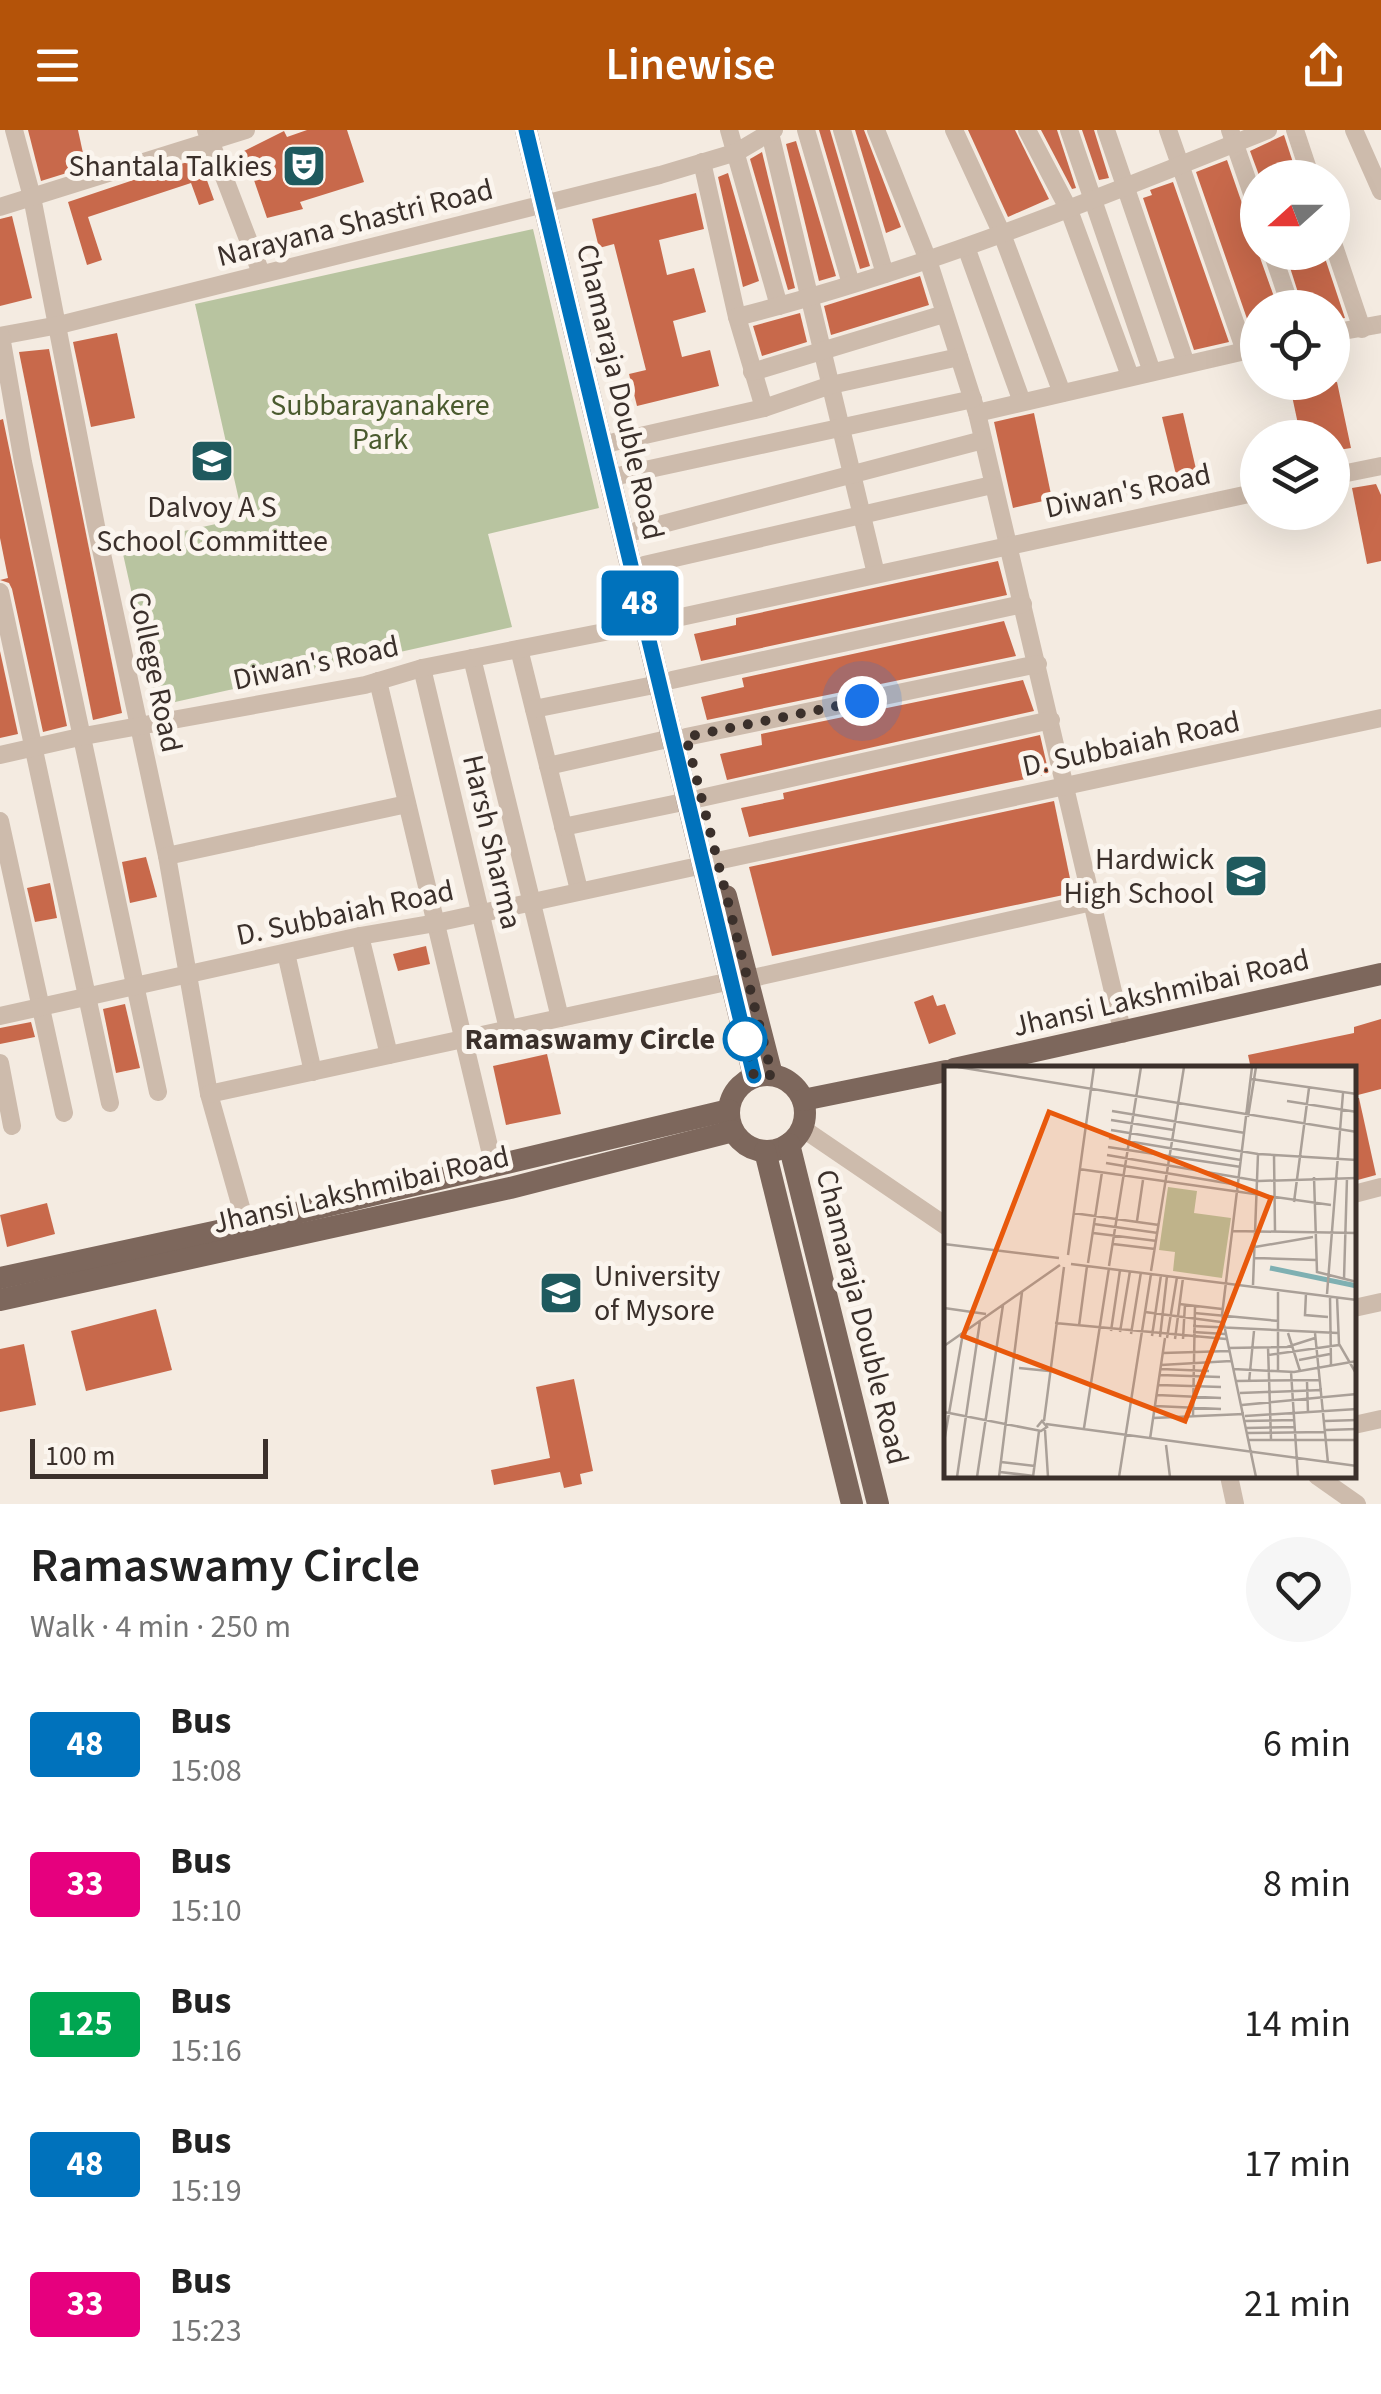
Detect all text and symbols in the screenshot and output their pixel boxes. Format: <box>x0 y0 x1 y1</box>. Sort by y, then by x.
text: Linewise <box>605 33 776 97</box>
icon: menu <box>30 38 85 93</box>
icon: share <box>1296 38 1351 93</box>
theatre icon: Shantala Talkies <box>281 143 327 189</box>
place label: Shantala Talkies <box>68 145 272 188</box>
north arrow <box>1240 160 1350 270</box>
map controls <box>1240 160 1350 530</box>
street label: Narayana Shastri Road <box>212 168 498 278</box>
street label: Chamaraja Double Road <box>565 240 675 544</box>
button: locate <box>1240 290 1350 400</box>
park label: Subbarayanakere Park <box>270 384 490 461</box>
button: layers <box>1240 420 1350 530</box>
school or university icon: Dalvoy A S School Committee <box>189 438 235 484</box>
street label: Diwan's Road <box>1041 452 1215 530</box>
place label: Dalvoy A S School Committee <box>96 486 328 563</box>
line badge: 48 <box>595 570 685 636</box>
text: 48 <box>622 578 658 628</box>
street label: College Road <box>117 588 193 756</box>
street label: Diwan's Road <box>229 624 403 702</box>
your location <box>837 676 887 726</box>
street label: D. Subbaiah Road <box>1018 700 1244 788</box>
street label: Harsh Sharma <box>451 751 533 933</box>
place label: Hardwick High School <box>1063 838 1214 915</box>
school or university icon: Hardwick High School <box>1223 853 1269 899</box>
street label: D. Subbaiah Road <box>232 869 458 957</box>
street label: Jhansi Lakshmibai Road <box>1009 938 1313 1048</box>
place label: Ramaswamy Circle <box>465 1018 715 1061</box>
marker: Ramaswamy Circle <box>724 1018 766 1060</box>
inset map <box>944 1066 1356 1479</box>
street label: Jhansi Lakshmibai Road <box>209 1135 513 1245</box>
street label: Chamaraja Double Road <box>805 1165 919 1469</box>
place label: University of Mysore <box>594 1255 720 1332</box>
school or university icon: University of Mysore <box>538 1270 584 1316</box>
scale bar <box>30 1434 268 1478</box>
text: 100 m <box>45 1436 116 1476</box>
text: Ramaswamy Circle <box>30 1532 420 1600</box>
button: heart <box>1246 1537 1351 1642</box>
text: Walk · 4 min · 250 m <box>30 1604 291 1650</box>
text: Bus <box>170 1694 231 1748</box>
text: 6 min <box>1263 1717 1351 1771</box>
text: 48 <box>67 1719 103 1769</box>
text: 15:08 <box>170 1748 242 1794</box>
text: Bus <box>170 1834 231 1888</box>
text: 8 min <box>1263 1857 1351 1911</box>
text: 33 <box>67 1859 103 1909</box>
text: 15:10 <box>170 1888 242 1934</box>
text: Bus <box>170 1974 231 2028</box>
text: 14 min <box>1244 1997 1351 2051</box>
text: 125 <box>57 1999 113 2049</box>
text: 15:16 <box>170 2028 242 2074</box>
text: Bus <box>170 2114 231 2168</box>
text: 17 min <box>1244 2137 1351 2191</box>
text: 48 <box>67 2139 103 2189</box>
text: 15:19 <box>170 2168 242 2214</box>
text: Bus <box>170 2254 231 2308</box>
text: 21 min <box>1244 2277 1351 2331</box>
text: 33 <box>67 2279 103 2329</box>
text: 15:23 <box>170 2308 242 2354</box>

